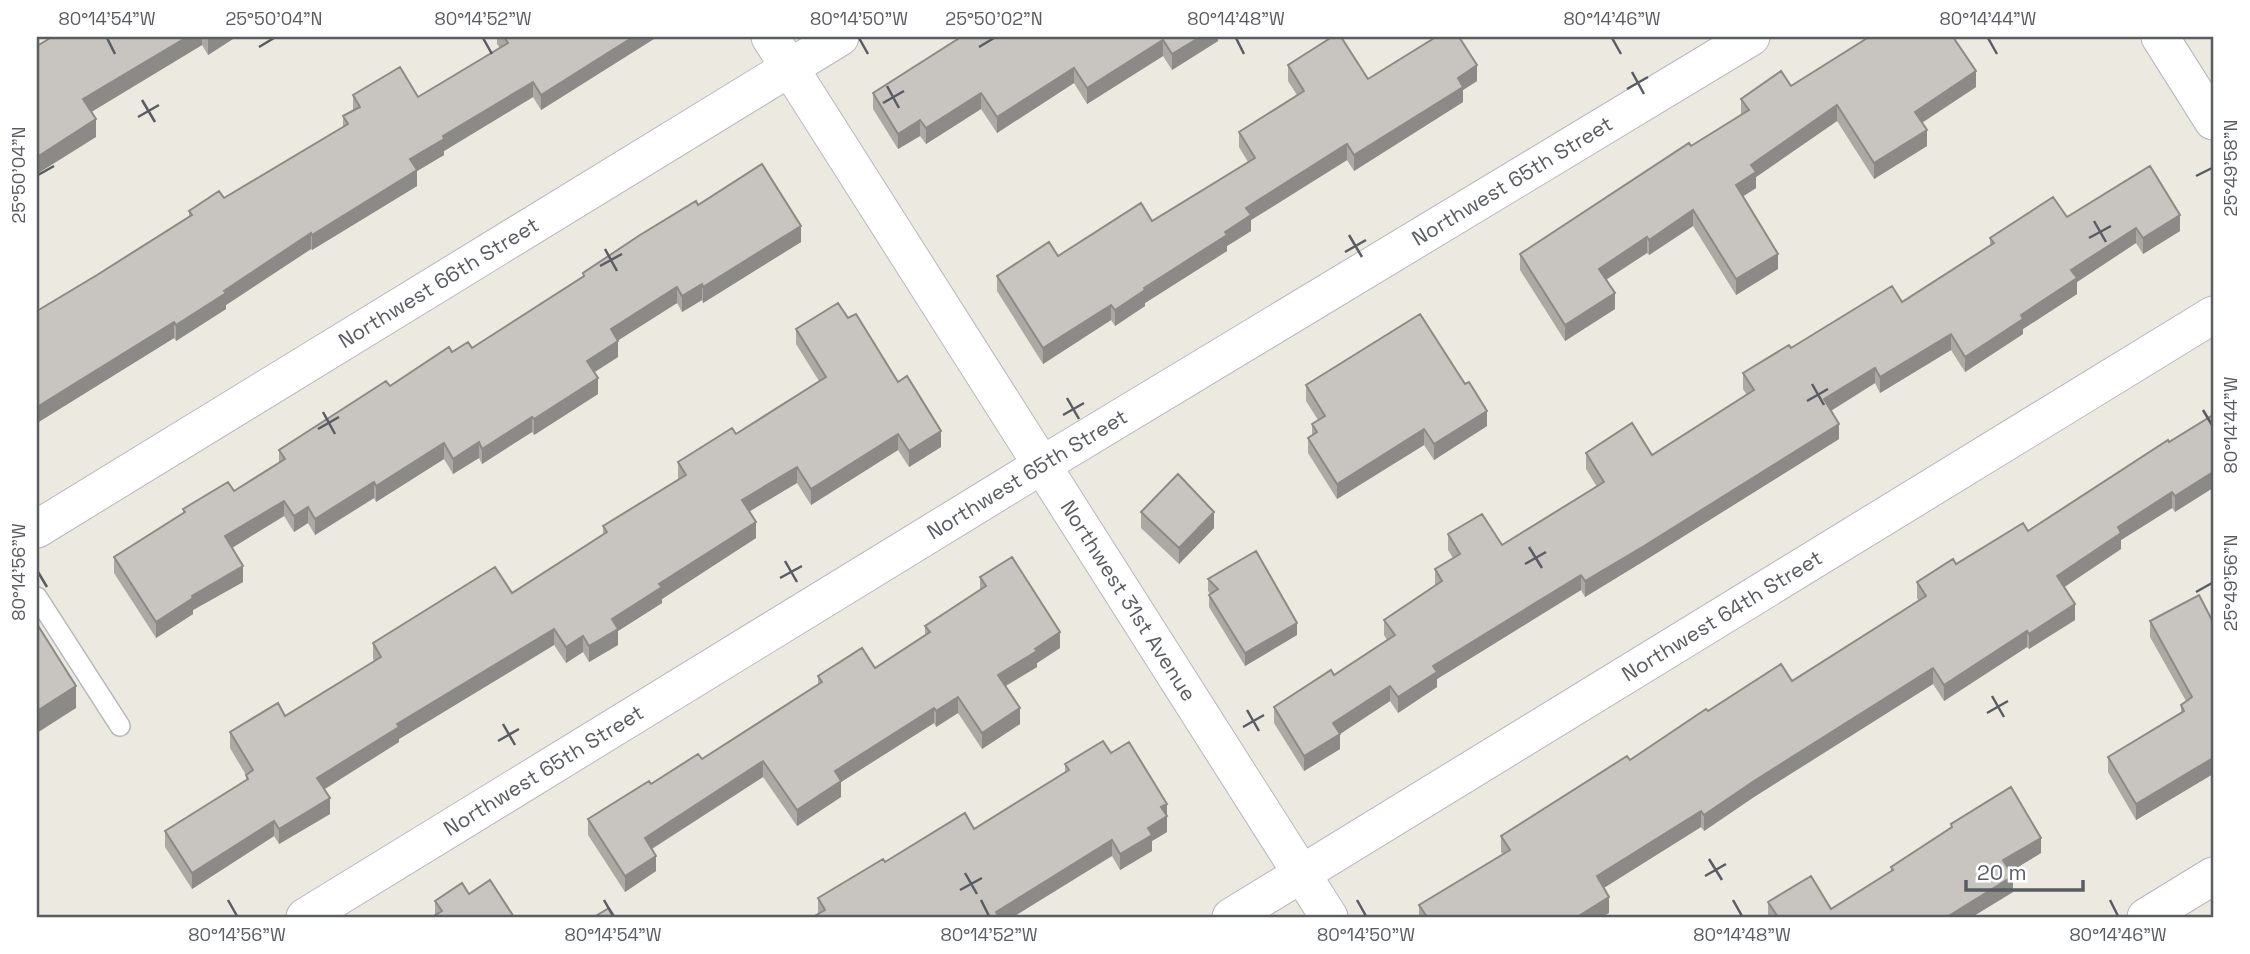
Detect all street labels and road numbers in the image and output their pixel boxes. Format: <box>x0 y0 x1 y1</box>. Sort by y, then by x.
street label: Northwest 65th Street <box>1407 110 1618 252</box>
street label: Northwest 66th Street <box>333 211 544 354</box>
street label: Northwest 65th Street <box>922 403 1132 545</box>
street label: Northwest 31st Avenue <box>1055 495 1203 706</box>
street label: Northwest 64th Street <box>1617 544 1827 687</box>
street label: Northwest 65th Street <box>438 699 648 842</box>

